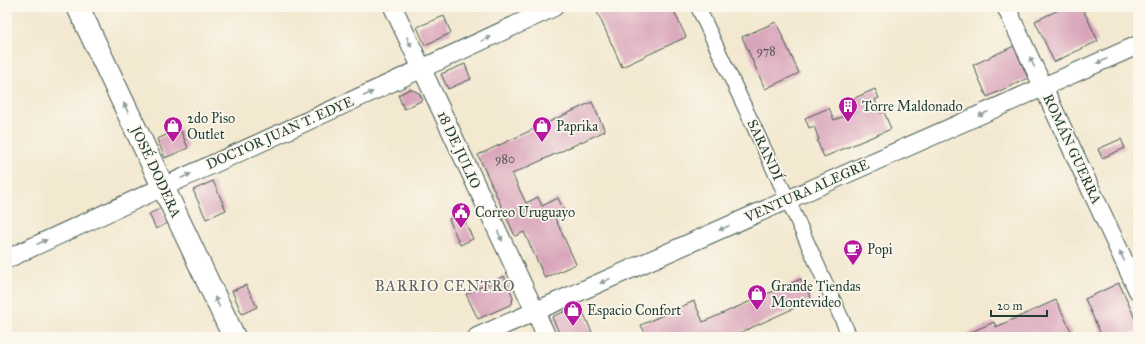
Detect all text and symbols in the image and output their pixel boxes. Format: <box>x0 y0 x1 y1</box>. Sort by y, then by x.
one-way arrow <box>480 36 492 42</box>
one-way arrow <box>406 37 412 48</box>
house number: 978 <box>756 44 776 58</box>
one-way arrow <box>1029 56 1035 68</box>
one-way arrow <box>1097 58 1108 64</box>
one-way arrow <box>362 90 374 96</box>
street label: ROMÁN GUERRA <box>1039 91 1107 207</box>
street label: DOCTOR JUAN T. EDYE <box>204 93 357 174</box>
building icon: Torre Maldonado <box>837 95 859 123</box>
place label: Torre Maldonado <box>862 98 963 115</box>
one-way arrow <box>123 102 129 114</box>
street label: 18 DE JULIO <box>433 109 484 192</box>
place label: 2do Piso Outlet <box>187 110 235 143</box>
one-way arrow <box>977 111 989 117</box>
shop icon: 2do Piso Outlet <box>162 115 184 143</box>
shop icon: Paprika <box>531 115 553 143</box>
street label: SARANDÍ <box>743 116 789 184</box>
place label: Paprika <box>556 118 598 135</box>
street label: JOSÉ DODERA <box>126 121 187 221</box>
house number: 980 <box>495 152 515 166</box>
street label: VENTURA ALEGRE <box>741 156 872 227</box>
one-way arrow <box>180 173 191 179</box>
public building icon: Correo Uruguayo <box>450 201 472 229</box>
place label: Correo Uruguayo <box>475 204 575 221</box>
one-way arrow <box>717 226 729 232</box>
one-way arrow <box>497 231 503 242</box>
cafe icon: Popi <box>842 238 864 266</box>
one-way arrow <box>37 239 48 245</box>
place label: Popi <box>867 241 893 258</box>
one-way arrow <box>1119 250 1125 262</box>
district label: BARRIO CENTRO <box>375 277 515 295</box>
one-way arrow <box>598 278 610 284</box>
place label: Grande Tiendas Montevideo <box>771 278 861 311</box>
shop icon: Grande Tiendas Montevideo <box>746 283 768 311</box>
scale bar <box>991 292 1047 318</box>
one-way arrow <box>214 296 220 307</box>
shop icon: Espacio Confort <box>562 299 584 327</box>
text: 20 m <box>997 299 1023 313</box>
place label: Espacio Confort <box>587 302 681 319</box>

